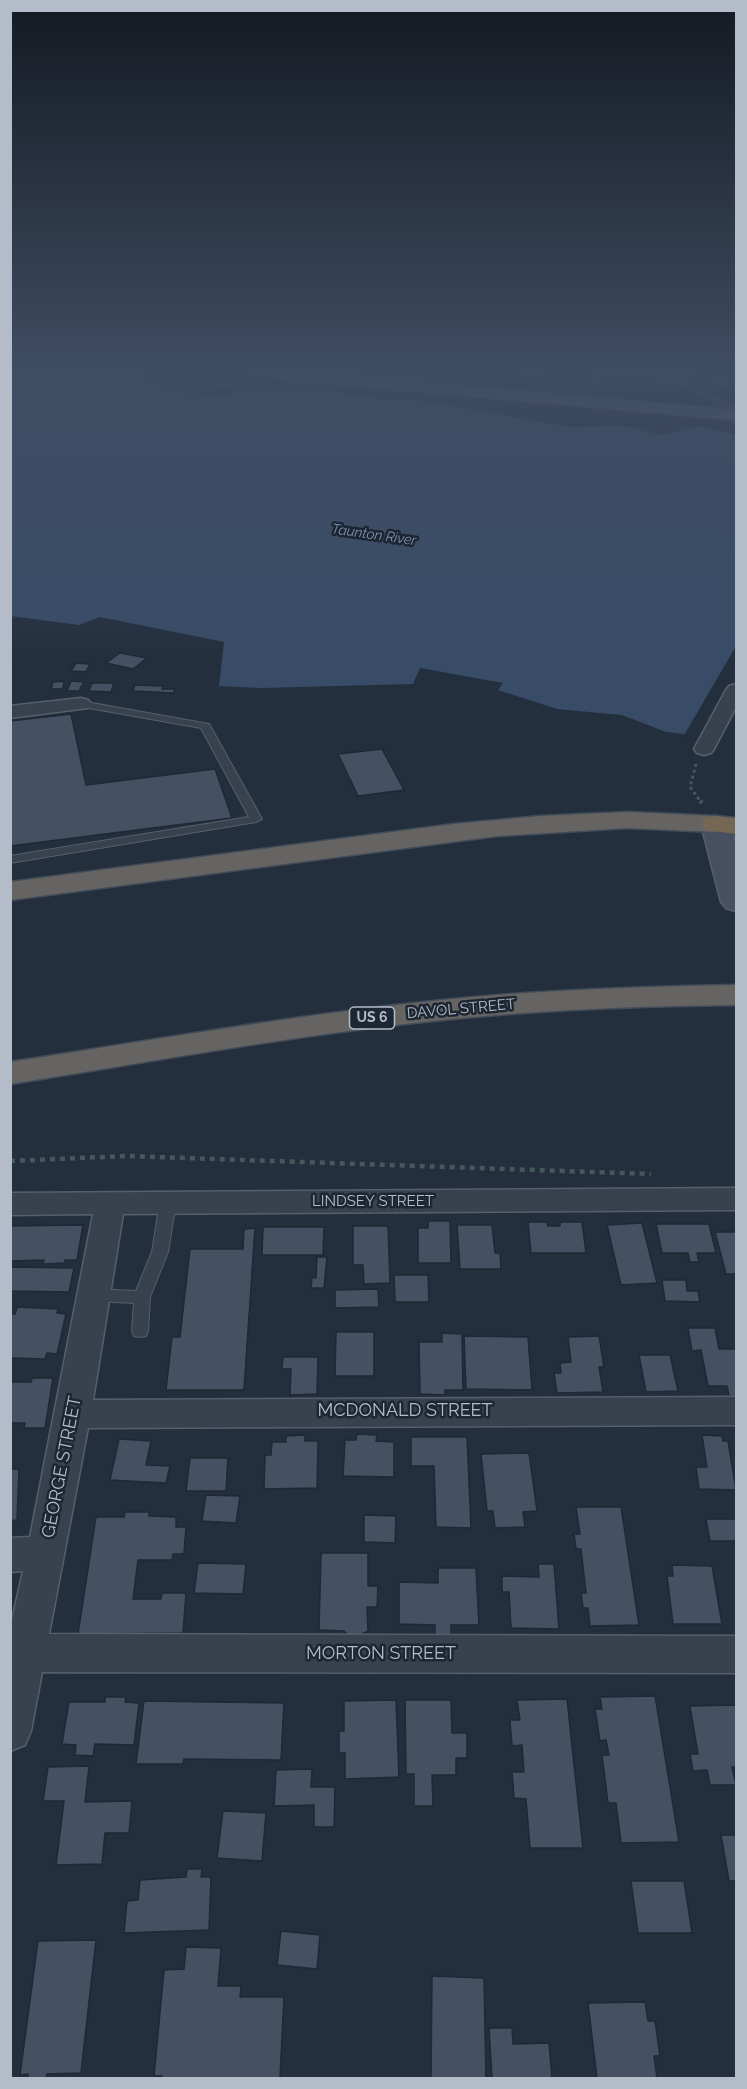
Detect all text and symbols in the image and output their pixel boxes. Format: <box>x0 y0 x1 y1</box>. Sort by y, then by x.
water label: Taunton River <box>331 521 417 549</box>
street label: DAVOL STREET <box>406 995 516 1023</box>
road number: US 6 <box>350 1007 394 1029</box>
street label: LINDSEY STREET <box>312 1192 434 1210</box>
street label: GEORGE STREET <box>38 1394 86 1540</box>
street label: MCDONALD STREET <box>317 1400 493 1422</box>
street label: MORTON STREET <box>306 1643 456 1665</box>

